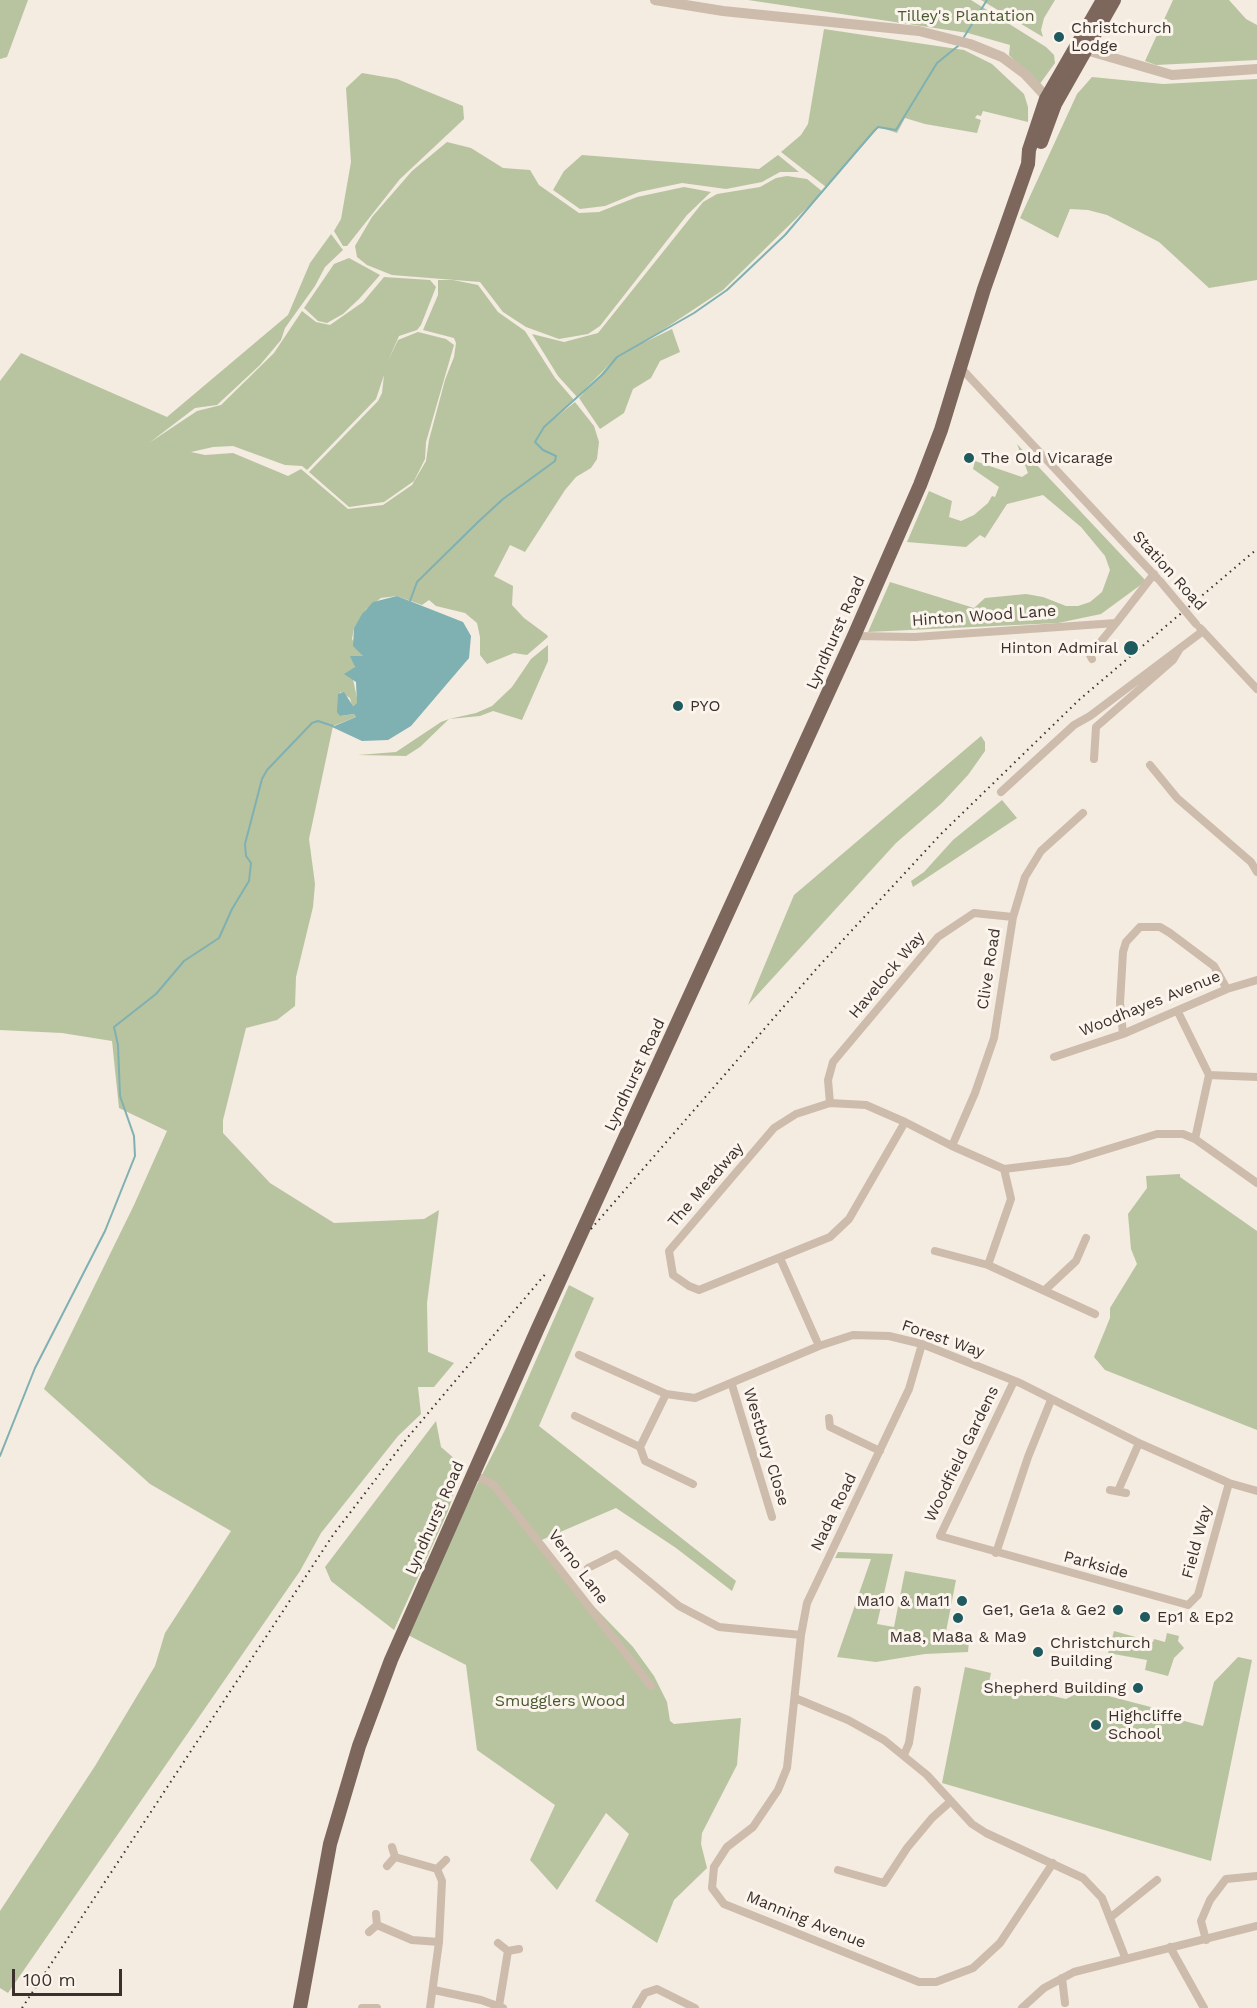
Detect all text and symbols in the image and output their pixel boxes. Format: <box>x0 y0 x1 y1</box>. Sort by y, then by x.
park label: Tilley's Plantation <box>897 6 1035 26</box>
place label: Christchurch Lodge <box>1071 18 1172 56</box>
marker: Christchurch Lodge <box>1052 30 1066 44</box>
place label: The Old Vicarage <box>981 448 1113 468</box>
marker: The Old Vicarage <box>962 451 976 465</box>
street label: Station Road <box>1128 527 1210 615</box>
street label: Lyndhurst Road <box>802 573 870 693</box>
street label: Hinton Wood Lane <box>911 601 1057 631</box>
place label: Hinton Admiral <box>1000 638 1118 658</box>
marker: Hinton Admiral <box>1122 639 1140 657</box>
place label: PYO <box>690 696 720 716</box>
marker: PYO <box>671 699 685 713</box>
street label: Clive Road <box>973 927 1005 1011</box>
street label: Havelock Way <box>845 928 929 1022</box>
street label: Woodhayes Avenue <box>1077 967 1223 1041</box>
street label: Lyndhurst Road <box>601 1016 669 1134</box>
street label: The Meadway <box>664 1139 748 1231</box>
street label: Forest Way <box>899 1316 987 1362</box>
street label: Woodfield Gardens <box>921 1383 1003 1525</box>
street label: Westbury Close <box>739 1386 793 1508</box>
street label: Lyndhurst Road <box>401 1458 469 1578</box>
street label: Nada Road <box>807 1470 861 1554</box>
street label: Field Way <box>1178 1503 1216 1581</box>
street label: Verno Lane <box>544 1526 612 1608</box>
street label: Parkside <box>1062 1547 1130 1583</box>
place label: Ma10 & Ma11 <box>856 1591 950 1611</box>
marker: Ma10 & Ma11 <box>955 1594 969 1608</box>
place label: Ge1, Ge1a & Ge2 <box>982 1600 1106 1620</box>
marker: Ge1, Ge1a & Ge2 <box>1111 1603 1125 1617</box>
place label: Ep1 & Ep2 <box>1157 1607 1234 1627</box>
marker: Ep1 & Ep2 <box>1138 1610 1152 1624</box>
marker: Ma8, Ma8a & Ma9 <box>951 1611 965 1625</box>
place label: Ma8, Ma8a & Ma9 <box>889 1627 1027 1647</box>
place label: Christchurch Building <box>1050 1633 1151 1671</box>
marker: Christchurch Building <box>1031 1645 1045 1659</box>
place label: Shepherd Building <box>984 1678 1126 1698</box>
marker: Shepherd Building <box>1131 1681 1145 1695</box>
park label: Smugglers Wood <box>495 1691 625 1711</box>
place label: Highcliffe School <box>1108 1706 1182 1744</box>
marker: Highcliffe School <box>1089 1718 1103 1732</box>
street label: Manning Avenue <box>743 1887 869 1953</box>
scale bar <box>15 1957 124 1995</box>
text: 100 m <box>23 1969 76 1990</box>

